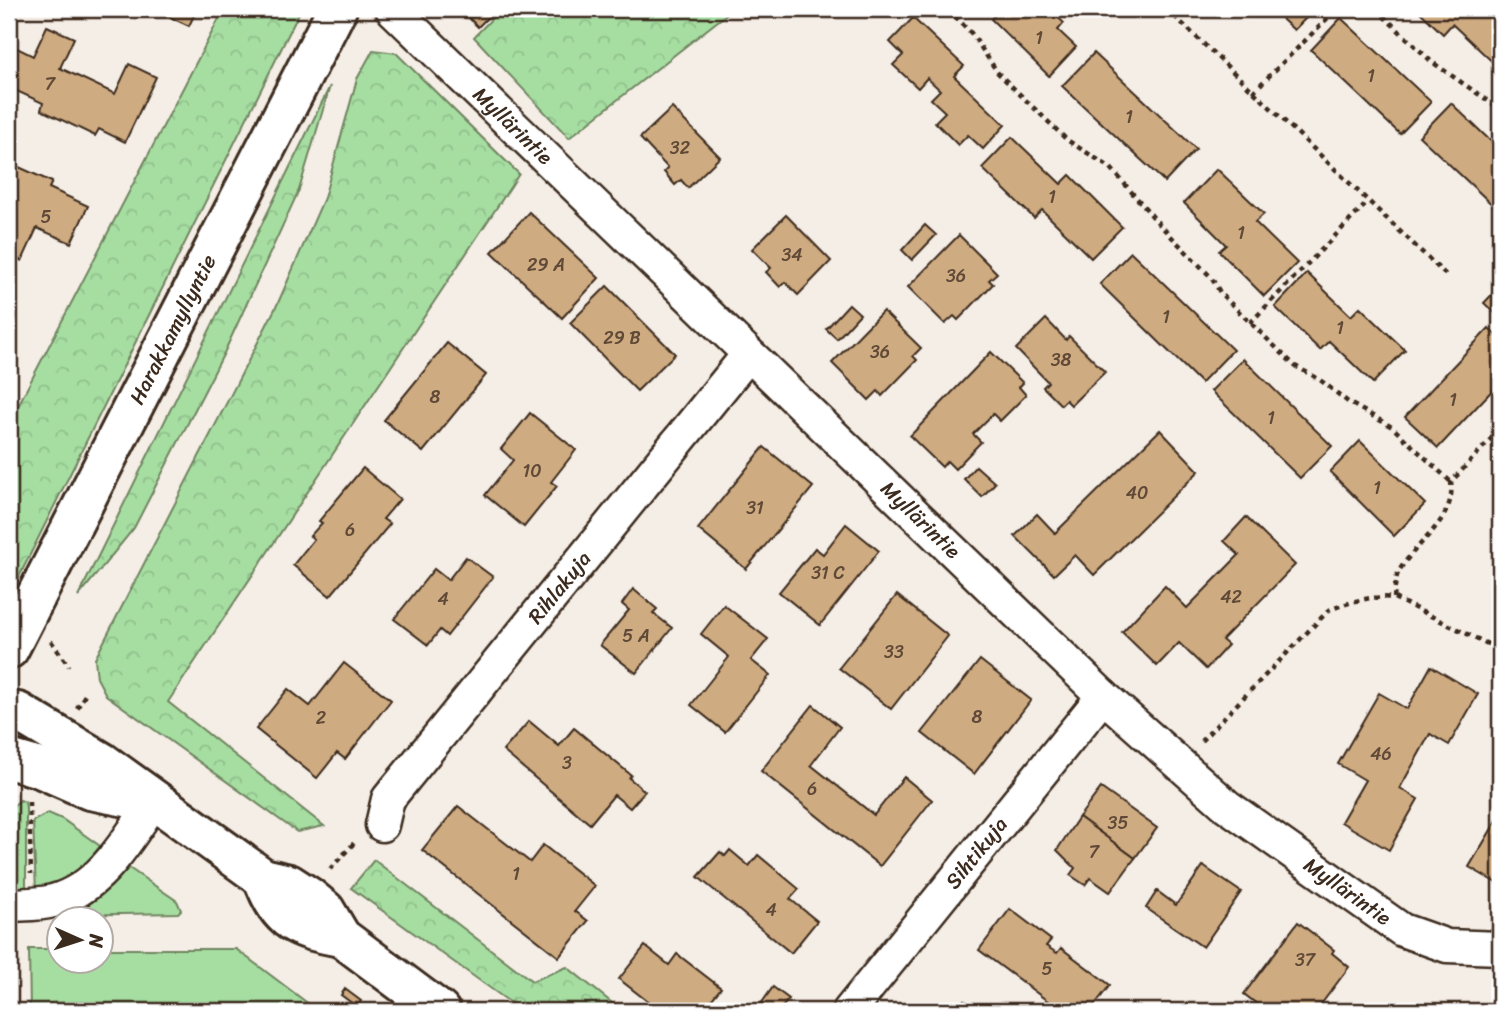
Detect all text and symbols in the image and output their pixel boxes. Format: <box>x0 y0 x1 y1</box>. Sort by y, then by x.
house number: 1 <box>1035 22 1043 54</box>
house number: 1 <box>1367 60 1375 92</box>
house number: 7 <box>45 68 57 100</box>
street label: Myllärintie <box>463 77 562 174</box>
house number: 1 <box>1125 101 1133 133</box>
house number: 32 <box>670 132 690 164</box>
house number: 1 <box>1048 181 1056 213</box>
house number: 5 <box>41 201 52 233</box>
house number: 1 <box>1237 217 1245 249</box>
house number: 34 <box>781 239 803 271</box>
street label: Harakkamyllyntie <box>118 247 227 411</box>
house number: 29 A <box>527 249 565 281</box>
house number: 36 <box>946 260 966 292</box>
house number: 1 <box>1162 301 1170 333</box>
house number: 1 <box>1336 312 1344 344</box>
house number: 29 B <box>603 322 641 354</box>
house number: 36 <box>870 336 890 368</box>
house number: 38 <box>1051 344 1072 376</box>
house number: 8 <box>430 381 441 413</box>
house number: 1 <box>1449 384 1457 416</box>
house number: 1 <box>1267 402 1275 434</box>
house number: 10 <box>522 455 542 487</box>
street label: Myllärintie <box>871 471 970 568</box>
house number: 1 <box>1373 472 1381 504</box>
house number: 40 <box>1126 477 1148 509</box>
house number: 31 <box>746 492 764 524</box>
house number: 6 <box>345 514 355 546</box>
street label: Rihlakuja <box>518 542 602 633</box>
house number: 31 C <box>811 557 846 589</box>
house number: 42 <box>1220 581 1242 613</box>
house number: 4 <box>437 583 449 615</box>
house number: 5 A <box>622 620 650 652</box>
house number: 33 <box>884 636 904 668</box>
house number: 8 <box>972 701 983 733</box>
house number: 2 <box>316 702 326 734</box>
house number: 46 <box>1370 738 1392 770</box>
house number: 3 <box>562 747 572 779</box>
house number: 6 <box>807 773 817 805</box>
house number: 35 <box>1108 807 1128 839</box>
street label: Sihtikuja <box>935 808 1018 898</box>
house number: 7 <box>1089 836 1101 868</box>
street label: Myllärintie <box>1295 847 1399 936</box>
house number: 1 <box>512 858 520 890</box>
house number: 4 <box>765 894 777 926</box>
north arrow <box>46 904 116 974</box>
text: N <box>80 932 113 949</box>
house number: 37 <box>1295 944 1317 976</box>
house number: 5 <box>1042 953 1053 985</box>

